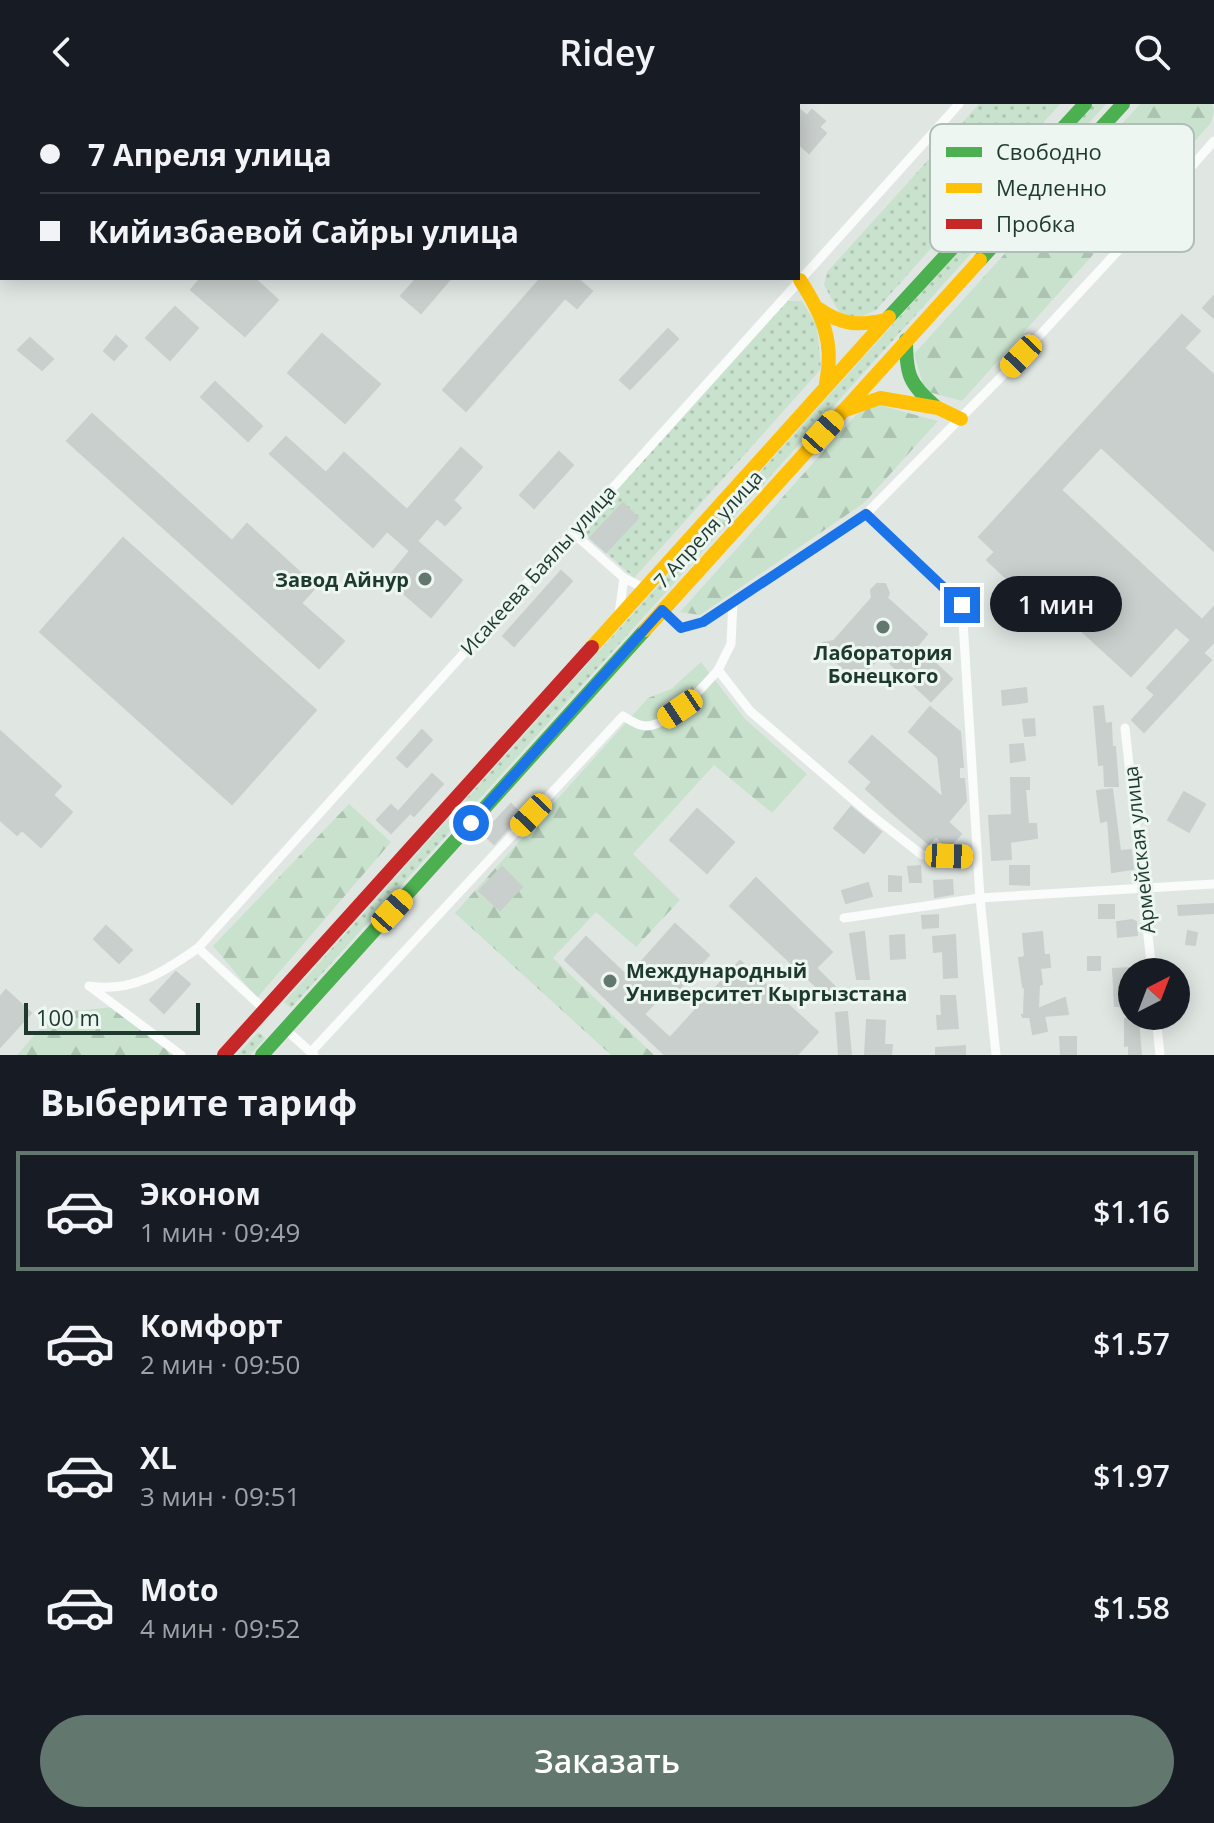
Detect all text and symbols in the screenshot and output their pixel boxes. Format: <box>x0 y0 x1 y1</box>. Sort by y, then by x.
text: Ridey <box>559 28 655 77</box>
icon: back <box>40 30 84 74</box>
icon: search <box>1130 30 1174 74</box>
legend <box>930 124 1194 252</box>
text: 7 Апреля улица <box>88 134 332 175</box>
text: Свободно <box>996 136 1102 166</box>
text: Медленно <box>996 172 1107 202</box>
text: Пробка <box>996 208 1075 238</box>
text: Кийизбаевой Сайры улица <box>88 211 519 252</box>
car <box>996 330 1046 382</box>
car <box>798 406 848 458</box>
street label: 7 Апреля улица <box>648 464 768 594</box>
street label: Исакеева Баялы улица <box>454 479 622 661</box>
place label: Завод Айнур <box>275 566 409 593</box>
marker: Завод Айнур <box>416 570 434 588</box>
callout: 1 мин <box>990 577 1122 633</box>
text: 1 мин <box>1018 586 1094 622</box>
route end <box>944 587 980 623</box>
marker: Лаборатория Бонецкого <box>874 618 892 636</box>
place label: Лаборатория Бонецкого <box>814 639 952 689</box>
car <box>653 686 707 732</box>
street label: Армейская улица <box>1117 765 1161 935</box>
car <box>506 789 556 841</box>
route start <box>453 805 489 841</box>
car <box>925 843 973 869</box>
car <box>367 885 417 937</box>
place label: Международный Университет Кыргызстана <box>626 957 907 1007</box>
north arrow <box>1118 958 1190 1030</box>
map controls <box>1118 958 1190 1030</box>
marker: Международный Университет Кыргызстана <box>601 972 619 990</box>
scale bar <box>24 999 200 1035</box>
text: 100 m <box>36 1002 100 1032</box>
text: Выберите тариф <box>40 1078 357 1127</box>
text: Эконом <box>140 1173 261 1214</box>
icon: car <box>44 1175 116 1247</box>
text: $1.16 <box>1093 1191 1170 1232</box>
text: 1 мин · 09:49 <box>140 1214 300 1250</box>
text: Комфорт <box>140 1305 283 1346</box>
icon: car <box>44 1307 116 1379</box>
text: $1.57 <box>1093 1323 1170 1364</box>
text: 2 мин · 09:50 <box>140 1346 300 1382</box>
text: XL <box>140 1437 177 1478</box>
icon: car <box>44 1439 116 1511</box>
text: $1.97 <box>1093 1455 1170 1496</box>
text: 3 мин · 09:51 <box>140 1478 300 1514</box>
text: Moto <box>140 1569 218 1610</box>
icon: car <box>44 1571 116 1643</box>
text: $1.58 <box>1093 1587 1170 1628</box>
text: 4 мин · 09:52 <box>140 1610 300 1646</box>
button: Заказать <box>40 1715 1174 1807</box>

